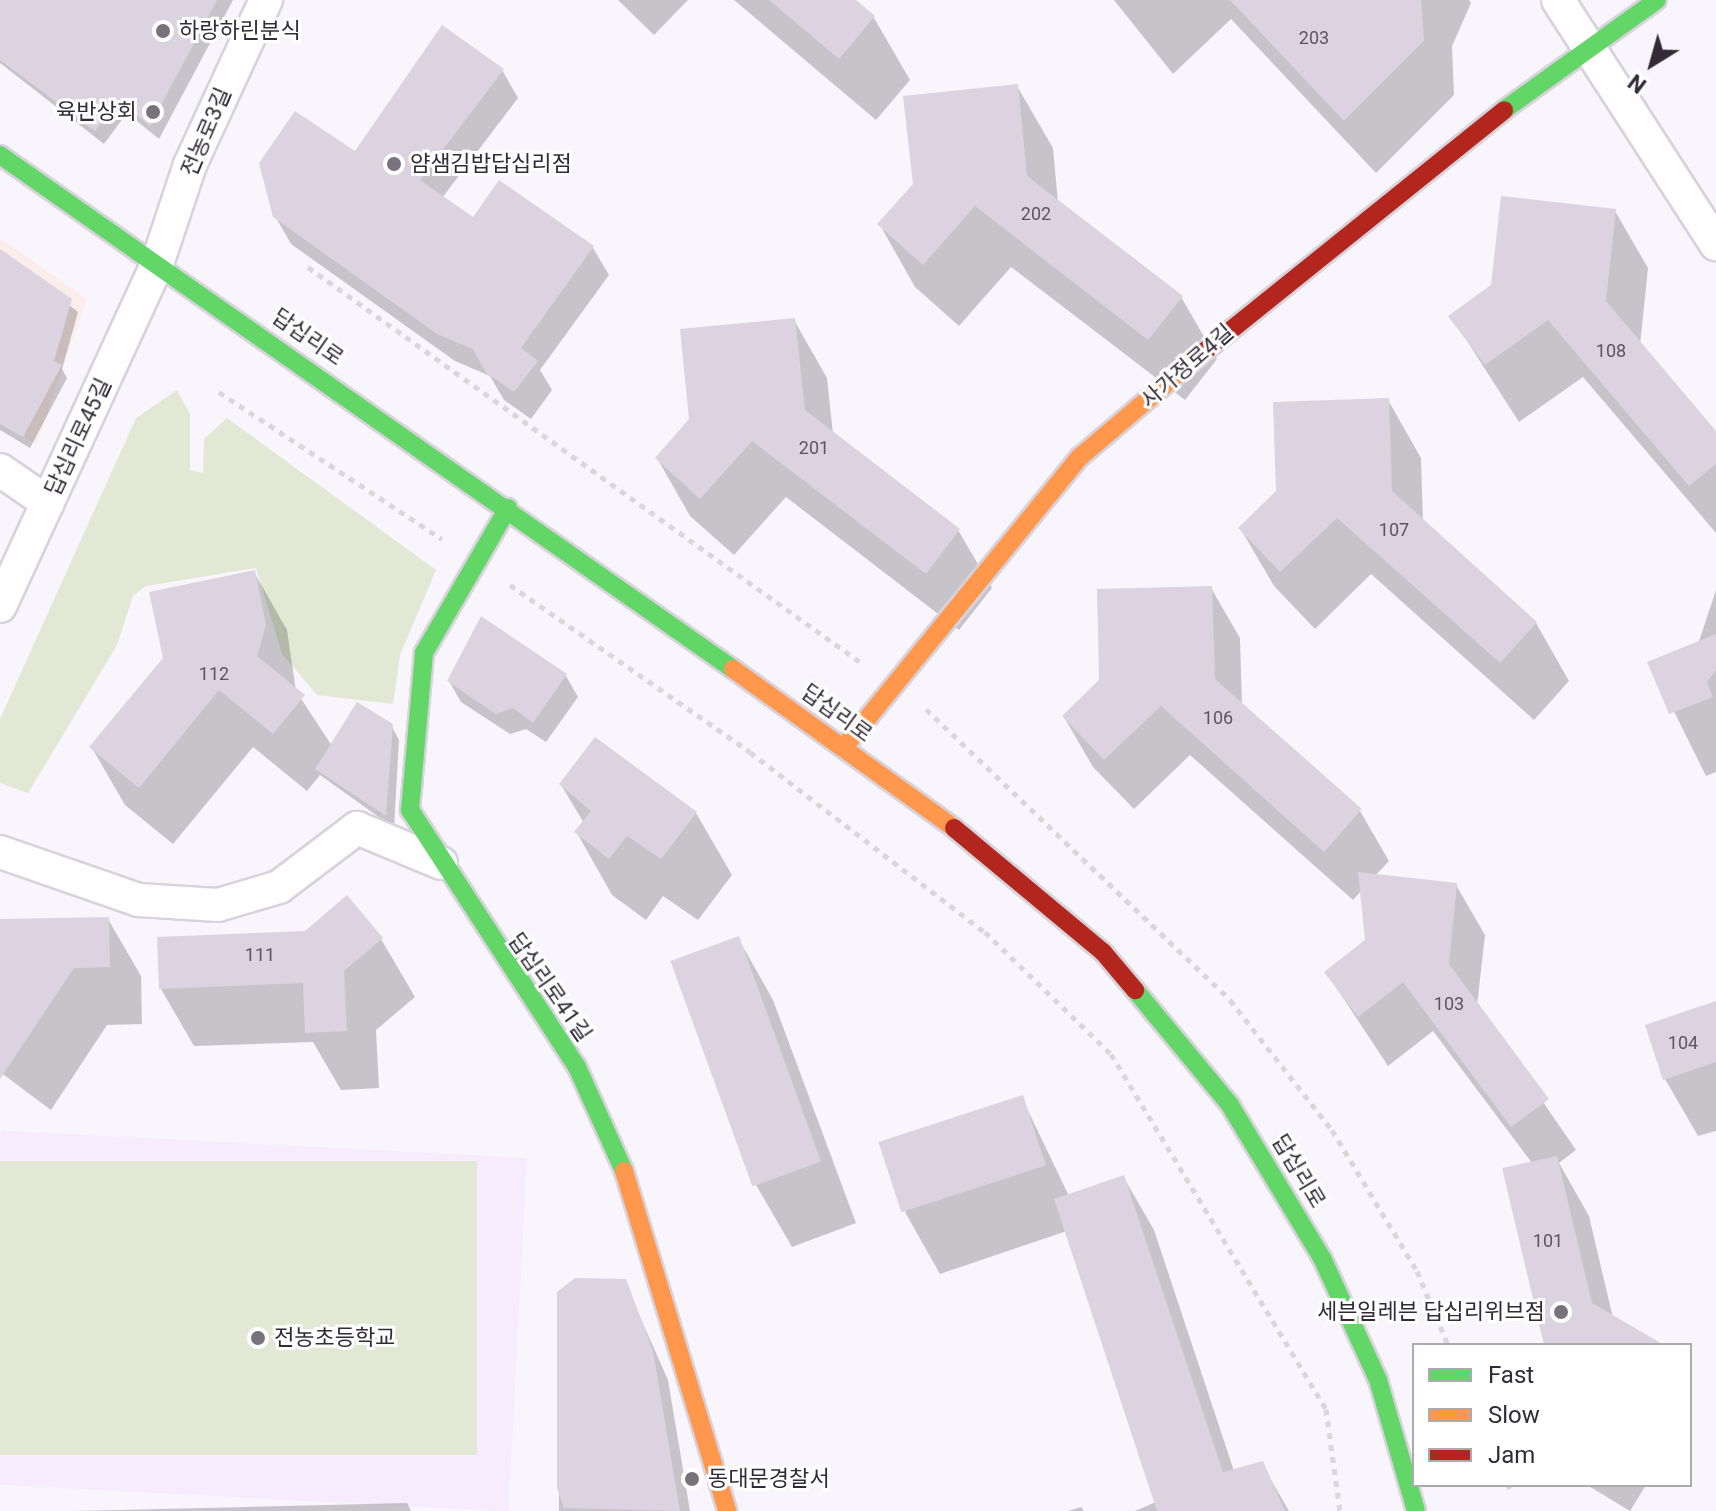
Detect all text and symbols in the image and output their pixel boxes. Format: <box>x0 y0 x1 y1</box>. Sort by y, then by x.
place label: 하랑하린분식 <box>179 18 300 44</box>
marker: 하랑하린분식 <box>154 22 172 40</box>
north arrow <box>1612 24 1692 104</box>
house number: 203 <box>1299 27 1329 49</box>
text: N <box>1624 69 1651 98</box>
street label: 전농로3길 <box>176 84 236 180</box>
place label: 육반상회 <box>56 99 137 125</box>
marker: 육반상회 <box>144 103 162 121</box>
place label: 얌샘김밥답십리점 <box>410 151 572 177</box>
marker: 얌샘김밥답십리점 <box>385 155 403 173</box>
house number: 202 <box>1021 203 1051 225</box>
street label: 답십리로 <box>267 303 349 371</box>
street label: 사가정로4길 <box>1135 319 1239 413</box>
house number: 108 <box>1596 340 1626 362</box>
street label: 답십리로45길 <box>39 374 117 500</box>
house number: 201 <box>799 437 829 459</box>
house number: 107 <box>1379 519 1409 541</box>
house number: 112 <box>199 663 229 685</box>
street label: 답십리로 <box>796 679 878 747</box>
house number: 106 <box>1203 707 1233 729</box>
street label: 답십리로41길 <box>503 928 597 1046</box>
house number: 111 <box>245 944 275 966</box>
house number: 103 <box>1434 993 1464 1015</box>
house number: 104 <box>1668 1032 1698 1054</box>
street label: 답십리로 <box>1267 1130 1331 1212</box>
house number: 101 <box>1533 1230 1563 1252</box>
place label: 세븐일레븐 답십리위브점 <box>1317 1299 1545 1325</box>
marker: 세븐일레븐 답십리위브점 <box>1552 1303 1570 1321</box>
place label: 전농초등학교 <box>274 1325 395 1351</box>
marker: 전농초등학교 <box>249 1329 267 1347</box>
legend <box>1412 1343 1692 1487</box>
text: Fast <box>1488 1361 1534 1389</box>
text: Slow <box>1488 1401 1540 1429</box>
text: Jam <box>1488 1441 1535 1469</box>
place label: 동대문경찰서 <box>708 1466 829 1492</box>
marker: 동대문경찰서 <box>683 1470 701 1488</box>

